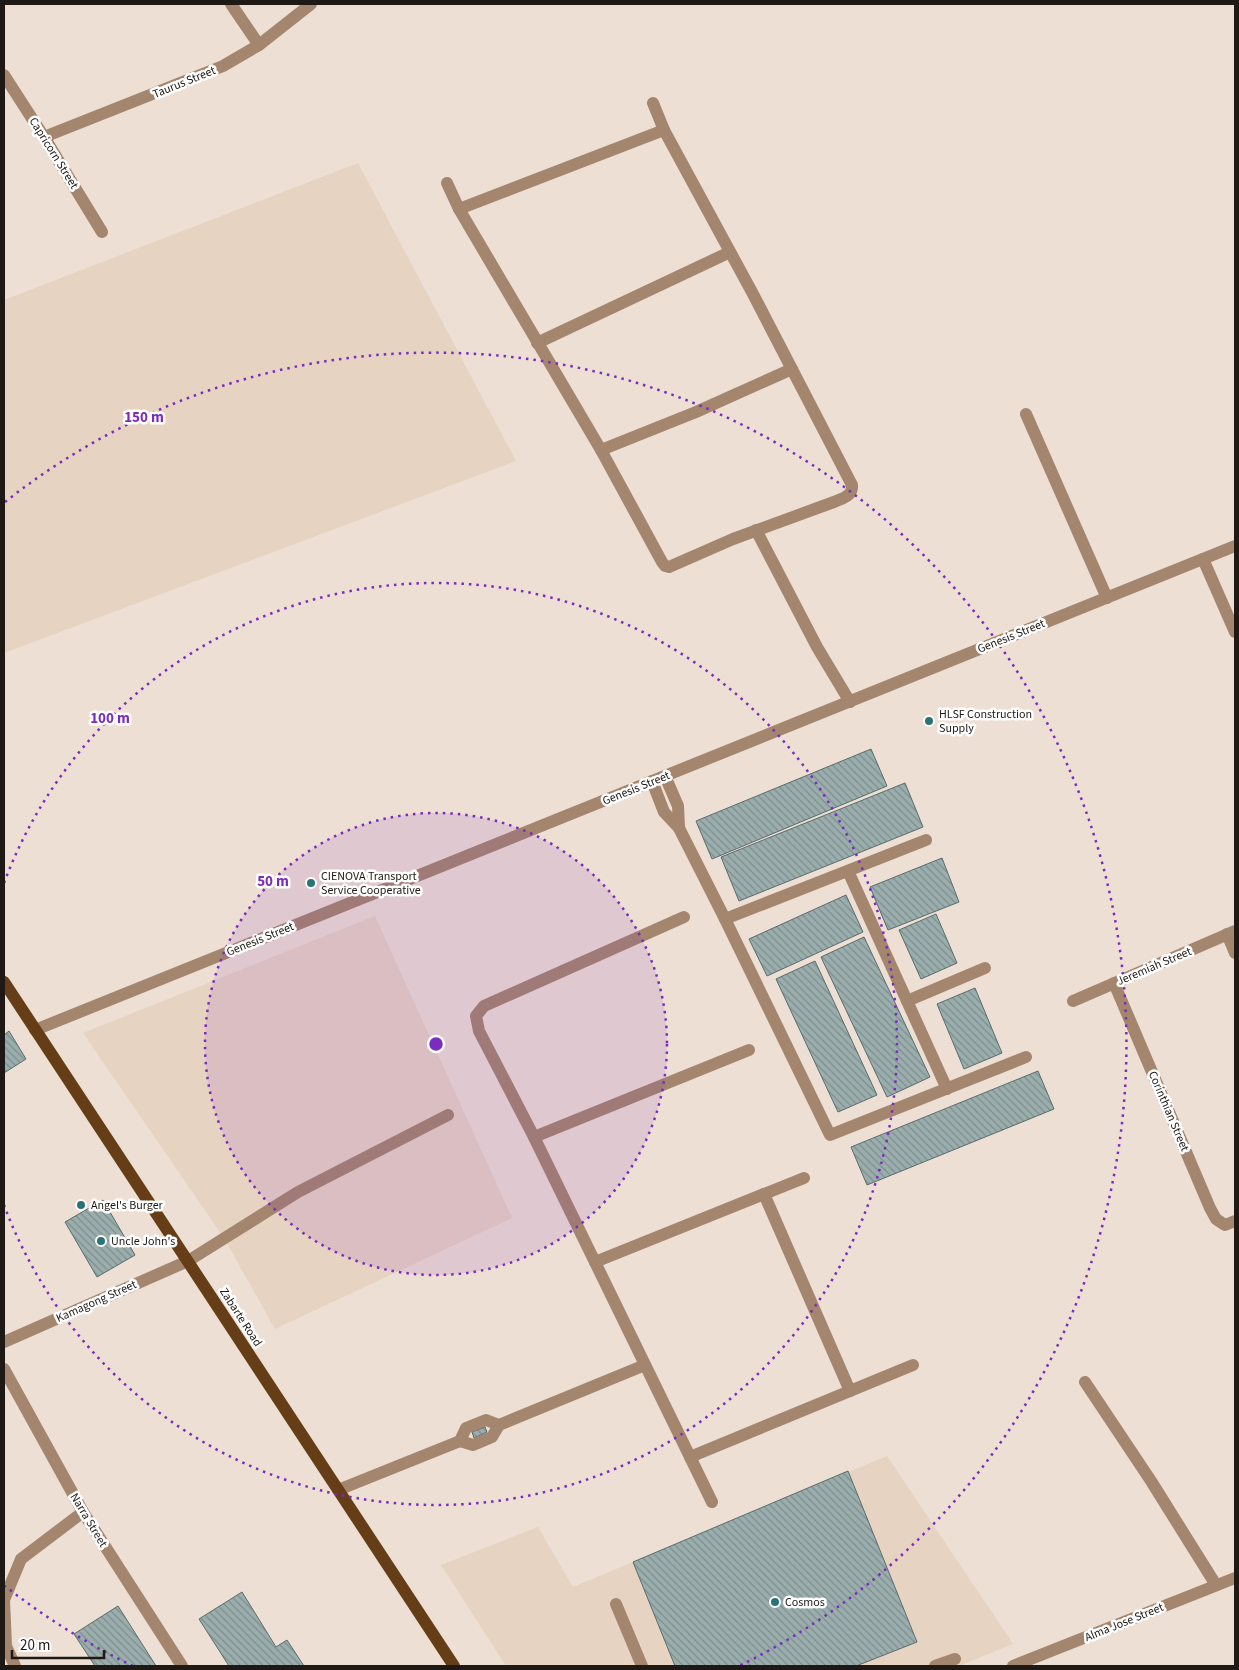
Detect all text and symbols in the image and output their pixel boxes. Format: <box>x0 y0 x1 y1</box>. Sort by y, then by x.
street label: Taurus Street <box>150 62 218 103</box>
street label: Capricorn Street <box>25 114 82 192</box>
text: 150 m <box>124 407 164 428</box>
street label: Genesis Street <box>975 615 1047 658</box>
place label: HLSF Construction Supply <box>939 706 1032 737</box>
text: 100 m <box>90 708 130 729</box>
marker: HLSF Construction Supply <box>923 715 935 727</box>
street label: Genesis Street <box>600 767 672 810</box>
place label: CIENOVA Transport Service Cooperative <box>321 868 421 899</box>
text: 50 m <box>257 871 289 892</box>
marker: CIENOVA Transport Service Cooperative <box>305 877 317 889</box>
street label: Genesis Street <box>224 918 296 961</box>
street label: Jeremiah Street <box>1114 943 1194 990</box>
centre of rings <box>427 1035 445 1053</box>
street label: Corinthian Street <box>1144 1068 1193 1154</box>
place label: Angel's Burger <box>91 1197 164 1214</box>
marker: Angel's Burger <box>75 1199 87 1211</box>
place label: Uncle John's <box>111 1233 175 1250</box>
marker: Uncle John's <box>95 1235 107 1247</box>
street label: Kamagong Street <box>53 1276 139 1327</box>
street label: Zabarte Road <box>215 1285 266 1350</box>
street label: Narra Street <box>66 1490 111 1551</box>
place label: Cosmos <box>785 1594 825 1611</box>
marker: Cosmos <box>769 1596 781 1608</box>
street label: Alma Jose Street <box>1082 1599 1166 1646</box>
scale bar <box>12 1628 105 1660</box>
text: 20 m <box>20 1635 50 1656</box>

